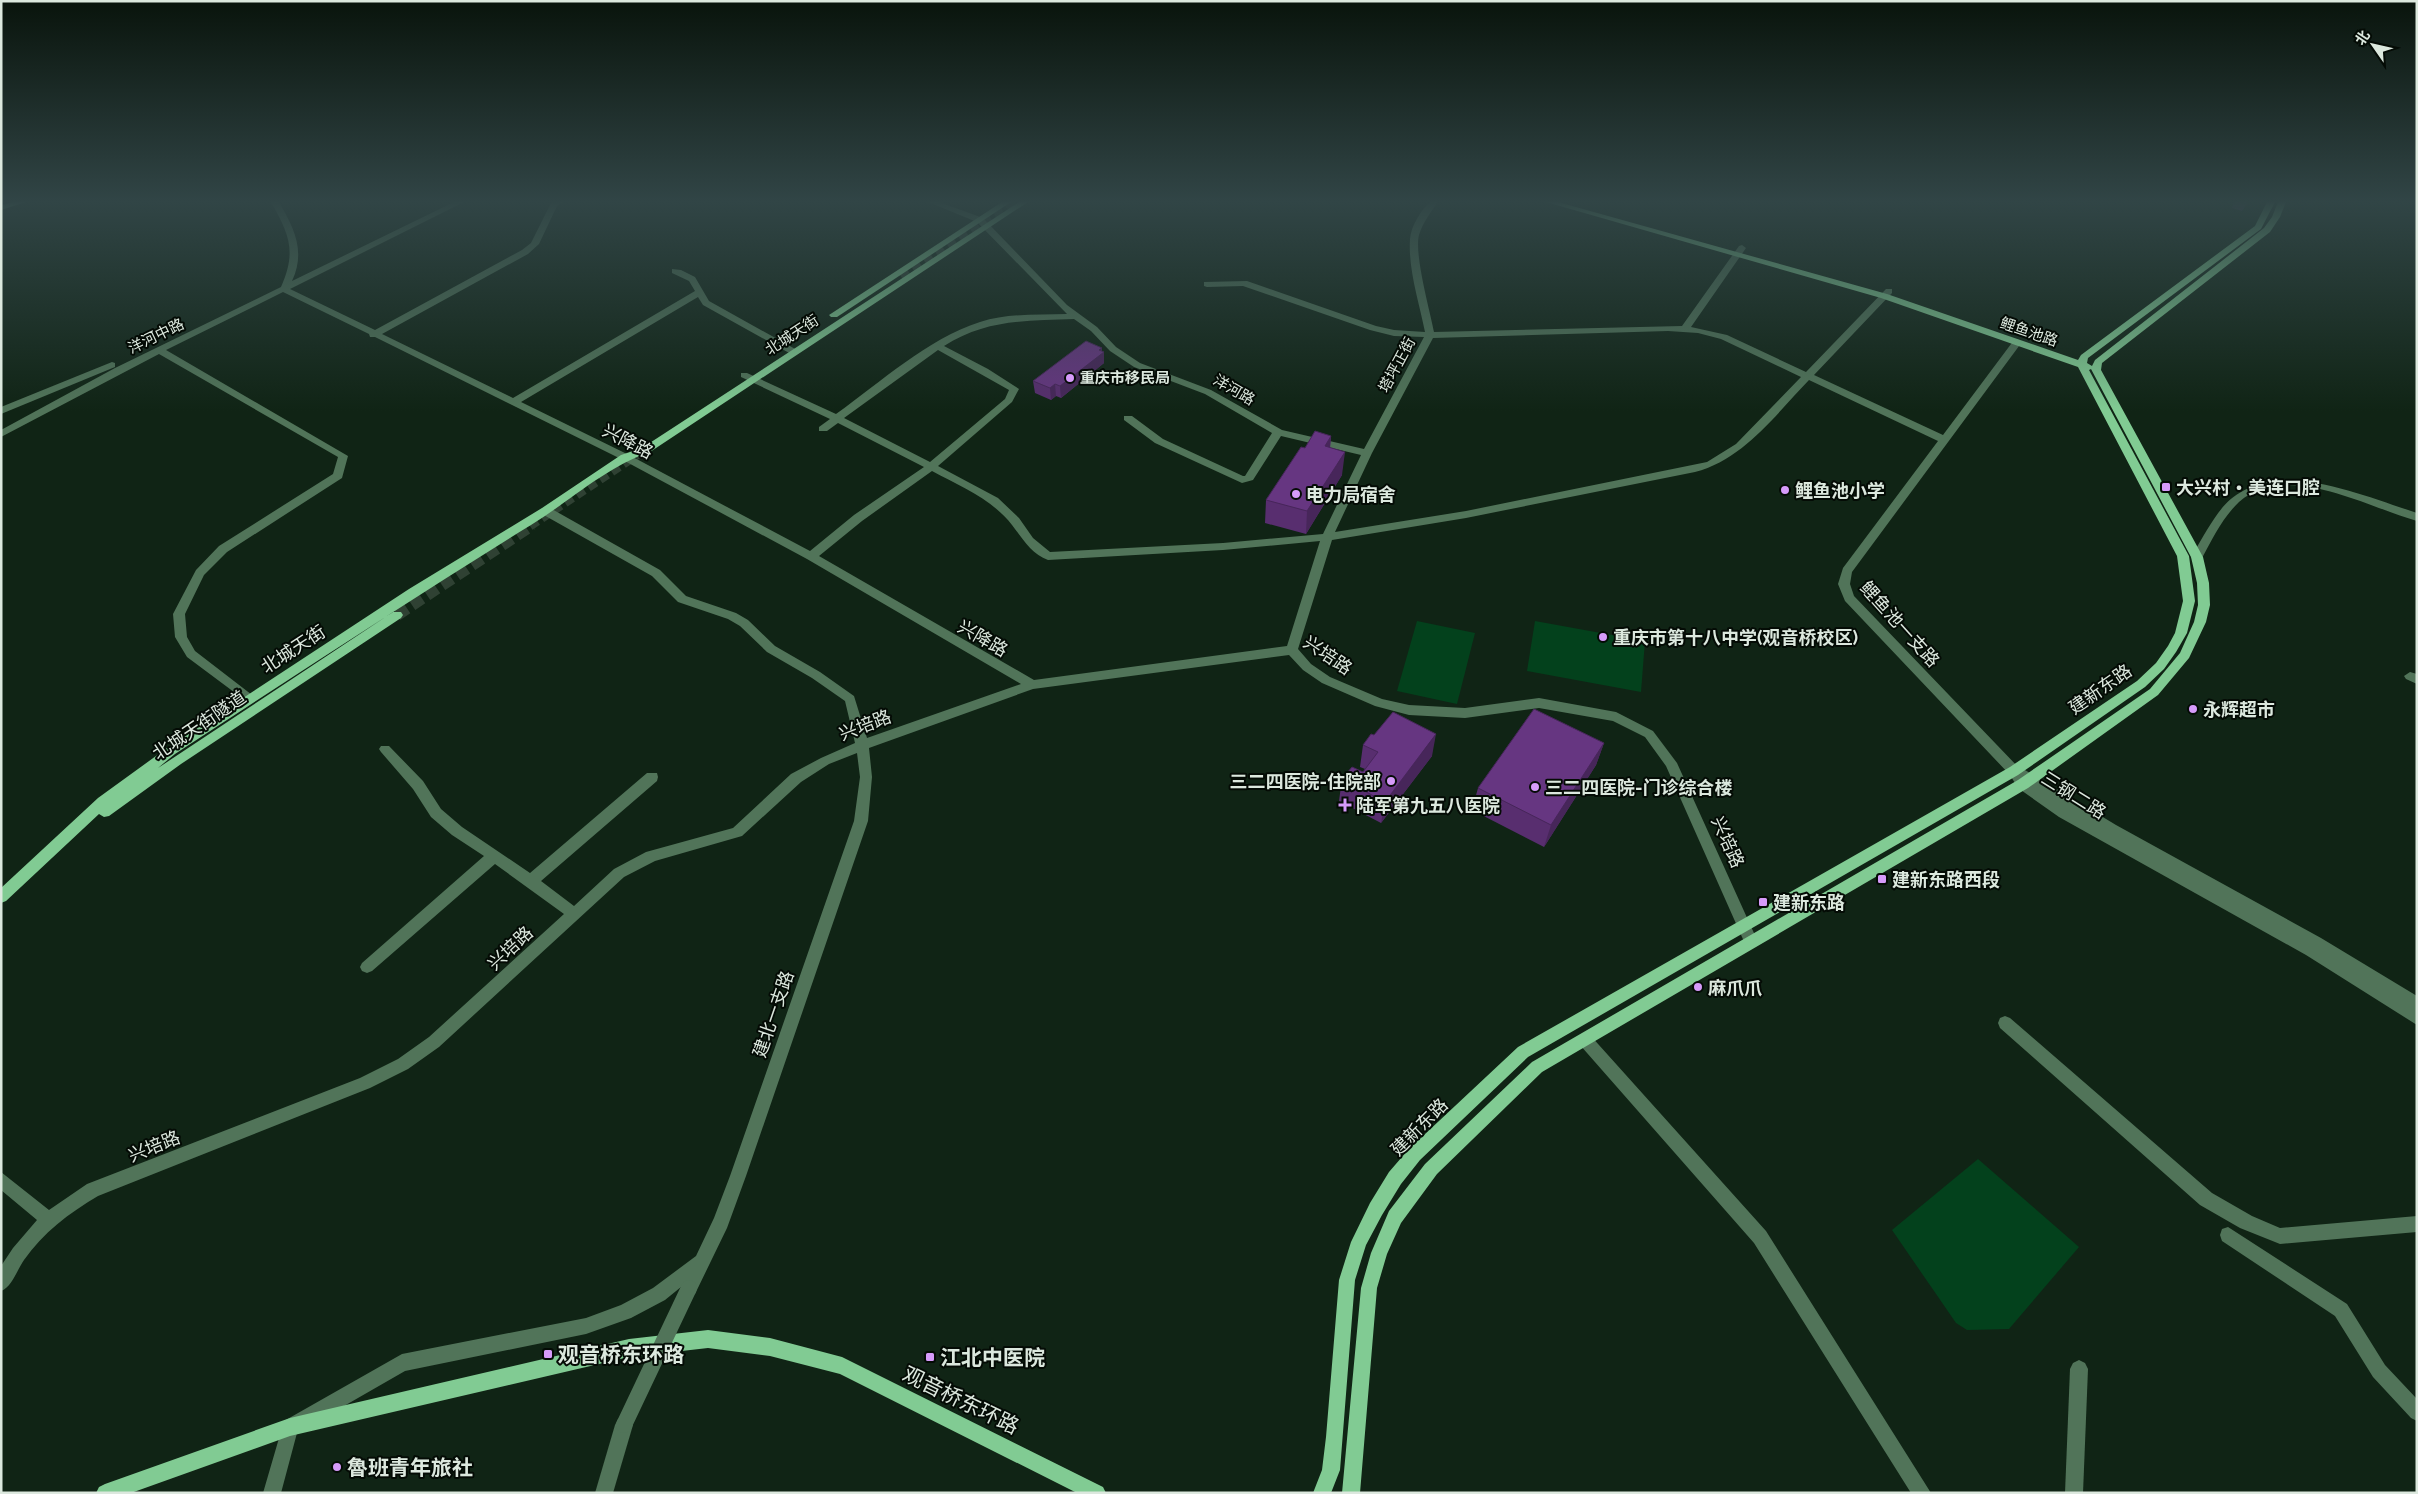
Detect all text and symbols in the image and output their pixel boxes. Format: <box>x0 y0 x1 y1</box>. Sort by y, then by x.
north arrow <box>2348 20 2398 70</box>
text: 北 <box>2352 27 2373 48</box>
street label: 北城天街 <box>762 311 822 359</box>
street label: 鲤鱼池路 <box>1998 314 2060 350</box>
street label: 洋河中路 <box>125 315 187 357</box>
street label: 塔坪正街 <box>1375 334 1419 396</box>
place label: 重庆市移民局 <box>1080 369 1170 387</box>
street label: 洋河路 <box>1210 371 1258 409</box>
marker: 重庆市移民局 <box>1064 372 1076 384</box>
street label: 兴降路 <box>599 419 657 463</box>
place label: 大兴村‧美连口腔 <box>2176 477 2320 498</box>
place label: 鲤鱼池小学 <box>1795 480 1885 501</box>
marker: 大兴村‧美连口腔 <box>2160 481 2172 493</box>
place label: 电力局宿舍 <box>1306 484 1396 505</box>
marker: 鲤鱼池小学 <box>1779 484 1791 496</box>
marker: 电力局宿舍 <box>1290 488 1302 500</box>
street label: 鲤鱼池一支路 <box>1856 577 1944 671</box>
street label: 兴降路 <box>954 615 1012 661</box>
street label: 北城天街 <box>257 621 329 677</box>
place label: 重庆市第十八中学(观音桥校区) <box>1613 627 1858 648</box>
street label: 兴培路 <box>1300 631 1356 679</box>
marker: 重庆市第十八中学(观音桥校区) <box>1597 631 1609 643</box>
street label: 建新东路 <box>2064 660 2136 718</box>
street label: 北城天街隧道 <box>148 686 250 764</box>
place label: 永辉超市 <box>2203 699 2275 720</box>
marker: 永辉超市 <box>2187 703 2199 715</box>
street label: 兴培路 <box>836 706 894 744</box>
street label: 三钢二路 <box>2038 767 2110 823</box>
place label: 三二四医院-住院部 <box>1229 771 1381 792</box>
marker: 三二四医院-住院部 <box>1385 775 1397 787</box>
place label: 三二四医院-门诊综合楼 <box>1545 777 1733 798</box>
marker: 三二四医院-门诊综合楼 <box>1529 781 1541 793</box>
place label: 陆军第九五八医院 <box>1356 795 1500 816</box>
marker: 陆军第九五八医院 <box>1338 798 1352 812</box>
street label: 兴培路 <box>1707 813 1749 871</box>
place label: 建新东路西段 <box>1892 869 2000 890</box>
marker: 建新东路西段 <box>1876 873 1888 885</box>
place label: 建新东路 <box>1773 892 1845 913</box>
marker: 建新东路 <box>1757 896 1769 908</box>
street label: 兴培路 <box>483 922 537 974</box>
street label: 建北一支路 <box>748 968 798 1060</box>
place label: 麻爪爪 <box>1708 977 1762 998</box>
marker: 麻爪爪 <box>1692 981 1704 993</box>
street label: 建新东路 <box>1386 1094 1452 1160</box>
street label: 兴培路 <box>125 1126 183 1166</box>
place label: 观音桥东环路 <box>558 1342 684 1367</box>
place label: 江北中医院 <box>940 1345 1045 1370</box>
marker: 观音桥东环路 <box>542 1348 554 1360</box>
marker: 江北中医院 <box>924 1351 936 1363</box>
street label: 观音桥东环路 <box>899 1361 1023 1439</box>
place label: 魯班青年旅社 <box>347 1455 473 1480</box>
marker: 魯班青年旅社 <box>331 1461 343 1473</box>

